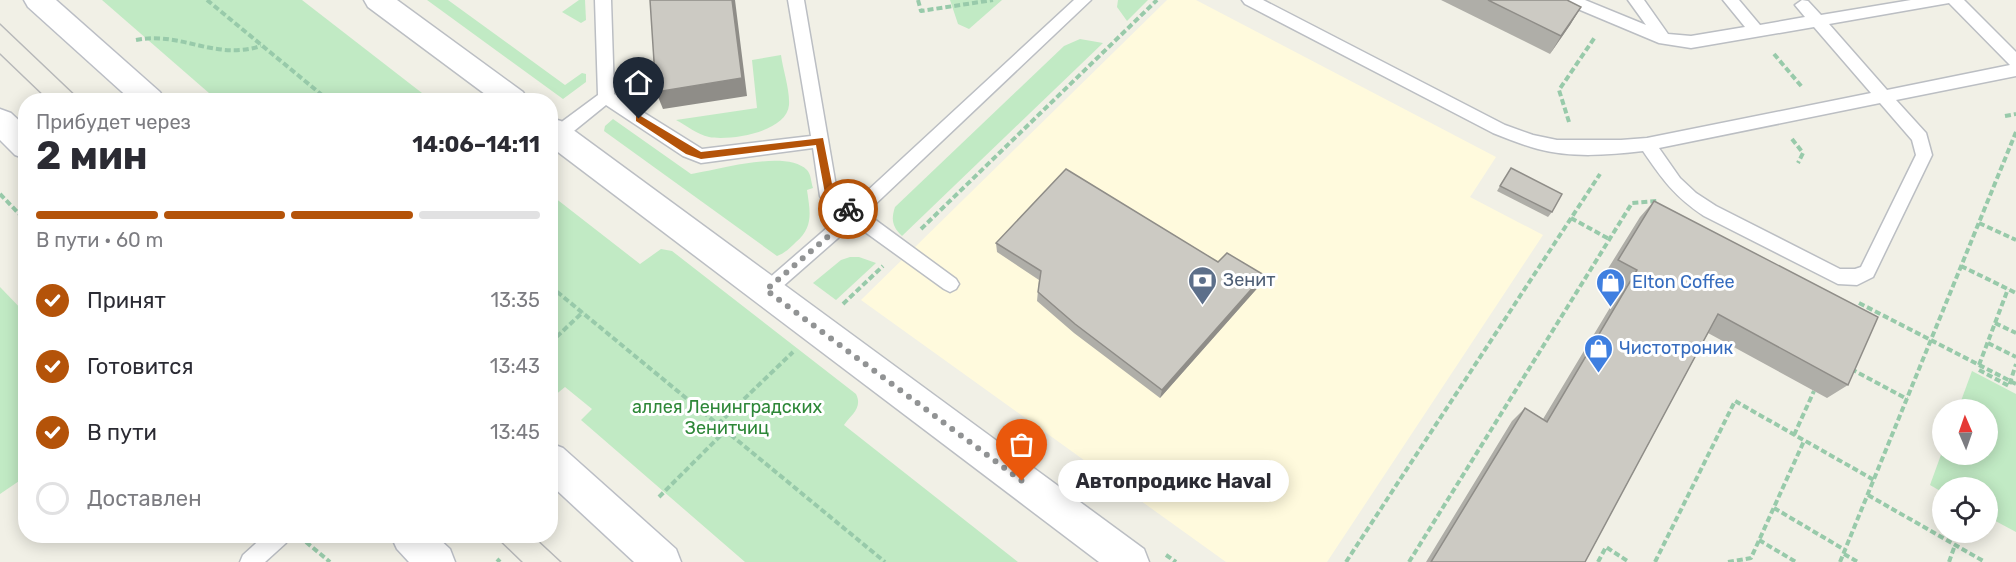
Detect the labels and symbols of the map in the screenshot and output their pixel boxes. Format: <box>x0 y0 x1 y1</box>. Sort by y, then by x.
pin <box>613 57 664 119</box>
courier <box>818 179 878 239</box>
bank icon: Зенит <box>1186 264 1218 306</box>
shop icon: Elton Coffee <box>1595 266 1627 308</box>
place label: Зенит <box>1223 269 1275 291</box>
place label: Elton Coffee <box>1632 271 1735 293</box>
shop icon: Чистотроник <box>1582 332 1614 374</box>
place label: Чистотроник <box>1619 337 1733 359</box>
park label: аллея Ленинградских Зенитчиц <box>632 396 822 439</box>
north arrow <box>1932 399 1998 465</box>
pin <box>996 419 1047 481</box>
callout: Автопродикс Haval <box>1058 460 1289 502</box>

